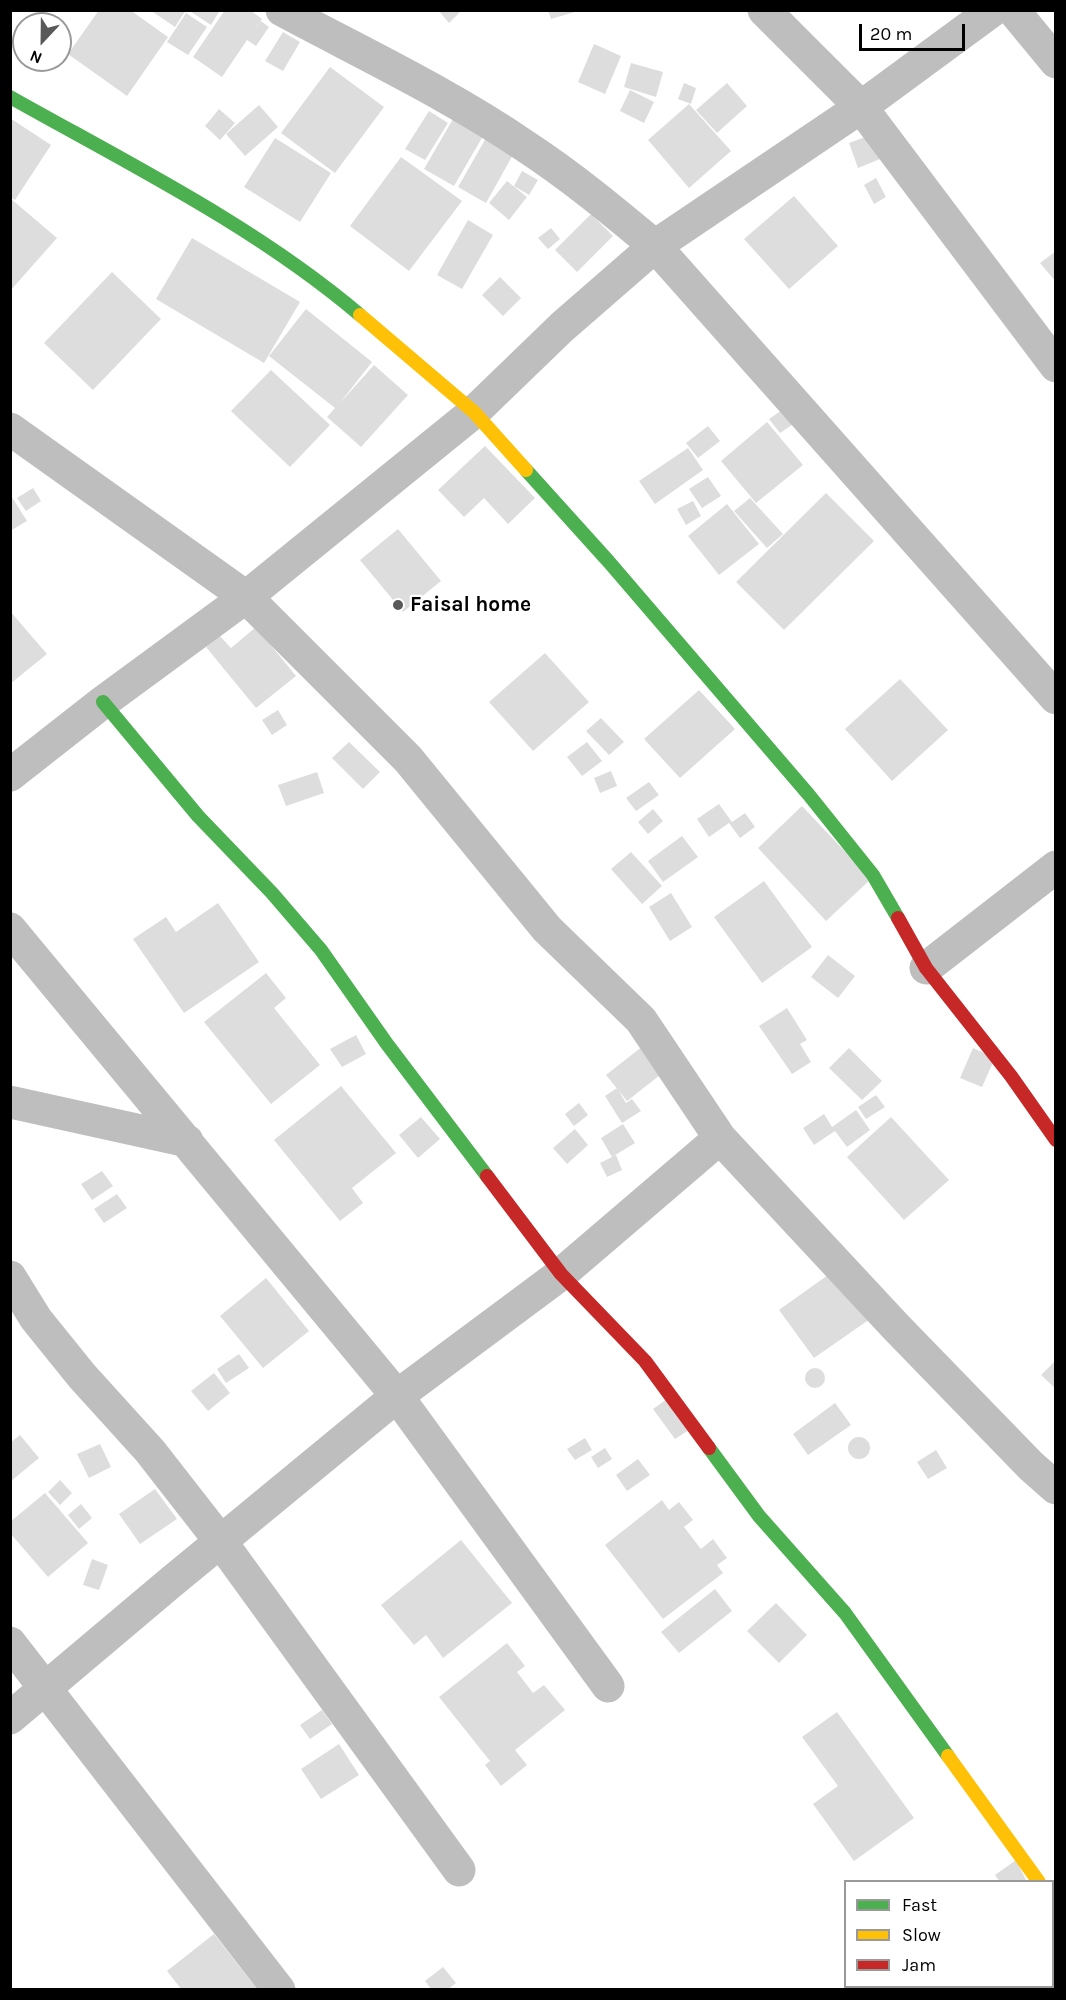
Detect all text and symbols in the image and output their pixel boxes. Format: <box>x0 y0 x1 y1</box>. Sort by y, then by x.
north arrow <box>12 12 72 72</box>
scale bar <box>862 12 968 50</box>
text: 20 m <box>870 23 912 45</box>
text: N <box>27 46 45 68</box>
place label: Faisal home <box>410 592 531 618</box>
marker: Faisal home <box>391 598 405 612</box>
legend <box>844 1880 1054 1988</box>
text: Fast <box>902 1894 937 1916</box>
text: Slow <box>902 1924 941 1946</box>
text: Jam <box>902 1954 936 1976</box>

